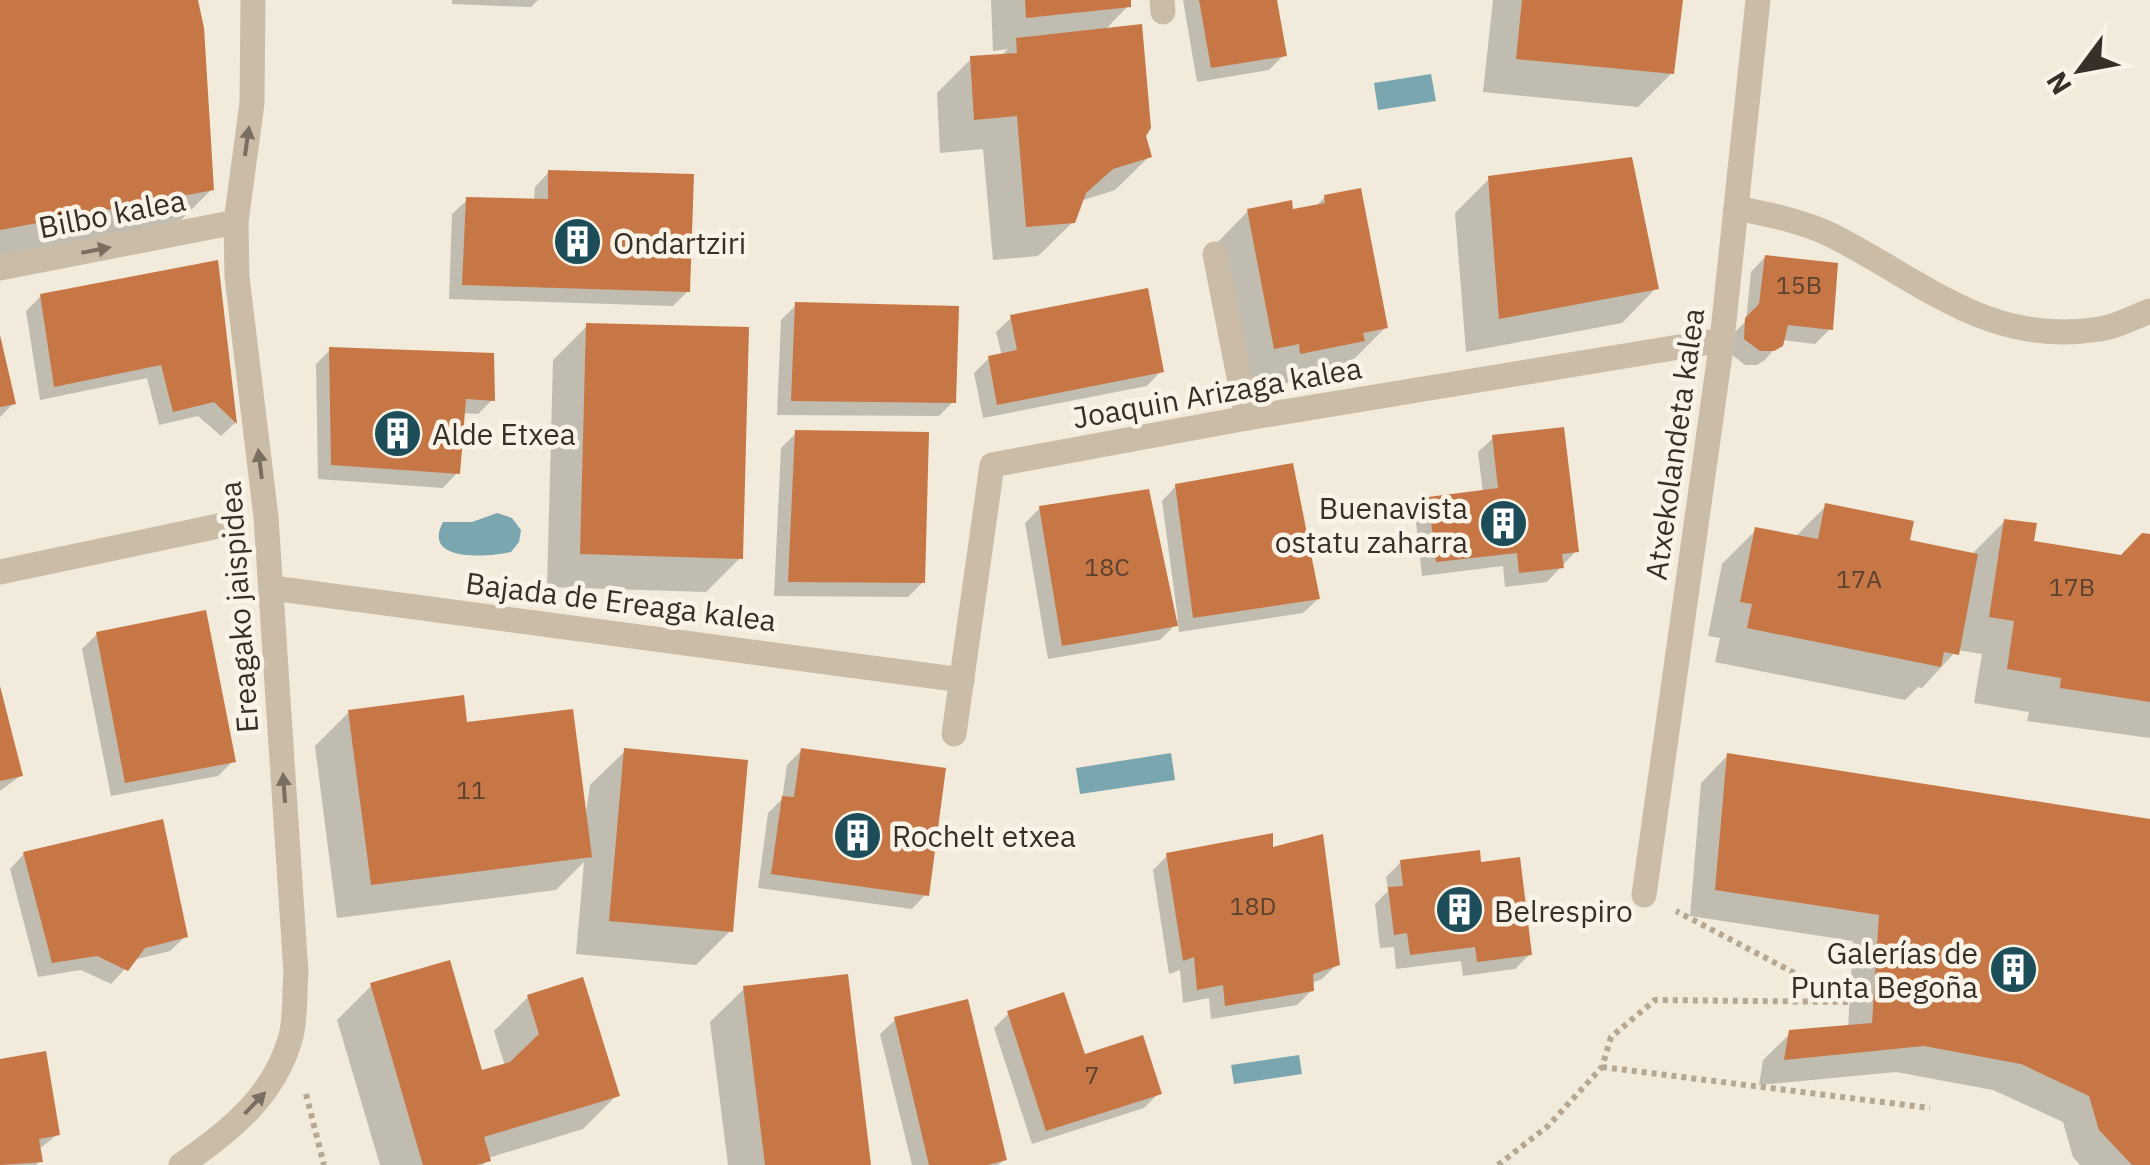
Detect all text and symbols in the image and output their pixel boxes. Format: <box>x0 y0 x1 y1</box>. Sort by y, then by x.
north arrow <box>2030 20 2130 120</box>
text: N <box>2037 65 2079 102</box>
one-way arrow <box>239 125 255 157</box>
street label: Bilbo kalea <box>35 180 189 246</box>
building icon: Ondartziri <box>552 216 604 268</box>
place label: Ondartziri <box>613 223 746 262</box>
one-way arrow <box>80 241 111 257</box>
house number: 15B <box>1776 268 1822 301</box>
street label: Atxekolandeta kalea <box>1636 306 1712 582</box>
street label: Joaquin Arizaga kalea <box>1069 347 1365 437</box>
building icon: Alde Etxea <box>371 407 423 459</box>
place label: Alde Etxea <box>432 414 576 453</box>
one-way arrow <box>252 448 268 480</box>
street label: Ereagako jaispidea <box>210 480 266 734</box>
place label: Buenavista ostatu zaharra <box>1275 488 1468 561</box>
building icon: Buenavista ostatu zaharra <box>1477 498 1529 550</box>
house number: 18C <box>1084 550 1130 583</box>
house number: 17A <box>1836 562 1882 595</box>
street label: Bajada de Ereaga kalea <box>463 563 779 639</box>
house number: 17B <box>2049 570 2095 603</box>
one-way arrow <box>276 772 292 804</box>
house number: 11 <box>456 773 486 806</box>
building icon: Rochelt etxea <box>831 809 883 861</box>
place label: Rochelt etxea <box>892 816 1076 855</box>
building icon: Belrespiro <box>1433 884 1485 936</box>
house number: 18D <box>1230 889 1276 922</box>
place label: Belrespiro <box>1494 891 1633 930</box>
place label: Galerías de Punta Begoña <box>1791 933 1978 1006</box>
building icon: Galerías de Punta Begoña <box>1987 943 2039 995</box>
house number: 7 <box>1084 1058 1100 1091</box>
one-way arrow <box>243 1091 267 1115</box>

